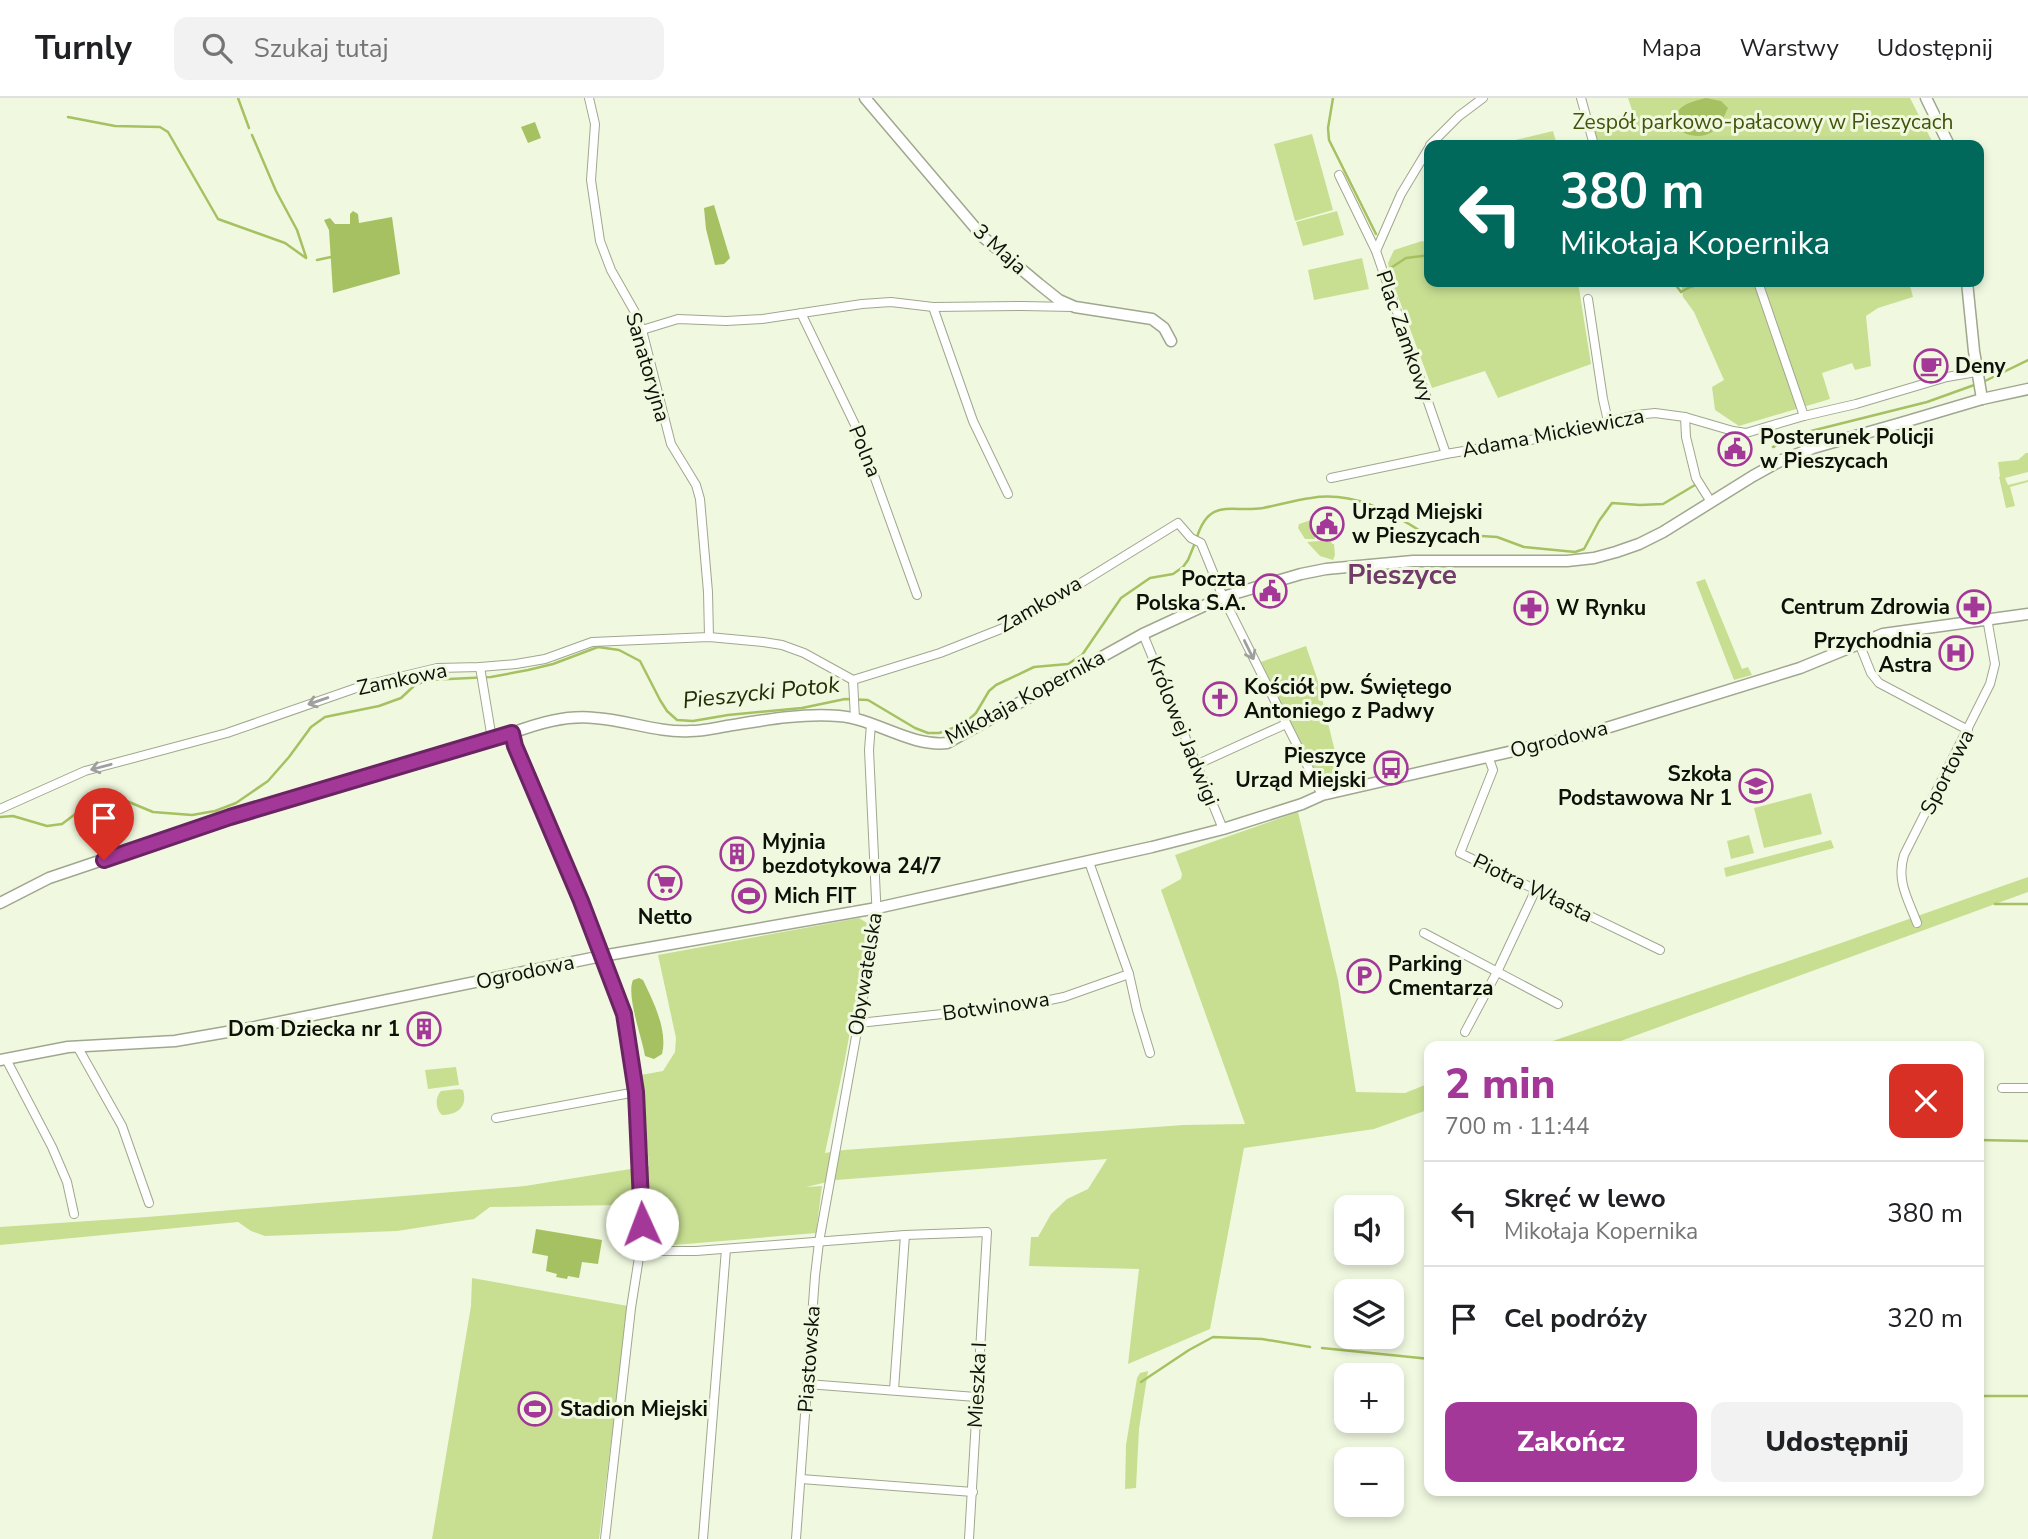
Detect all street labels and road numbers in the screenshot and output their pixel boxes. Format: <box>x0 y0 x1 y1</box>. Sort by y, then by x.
street label: 3 Maja <box>967 217 1033 281</box>
street label: Plac Zamkowy <box>1369 266 1441 406</box>
street label: Sanatoryjna <box>619 309 677 425</box>
street label: Adama Mickiewicza <box>1460 402 1646 464</box>
street label: Polna <box>842 421 888 481</box>
street label: Zamkowa <box>993 569 1087 639</box>
street label: Mikołaja Kopernika <box>940 643 1110 751</box>
street label: Królowej Jadwigi <box>1140 652 1226 810</box>
street label: Zamkowa <box>354 656 450 702</box>
street label: Ogrodowa <box>1507 713 1611 765</box>
street label: Sportowa <box>1914 725 1980 819</box>
street label: Piotra Własta <box>1468 847 1598 929</box>
street label: Obywatelska <box>841 911 889 1037</box>
street label: Ogrodowa <box>473 948 577 996</box>
street label: Botwinowa <box>941 985 1051 1027</box>
street label: Piastowska <box>791 1305 827 1413</box>
street label: Mieszka I <box>961 1341 993 1429</box>

